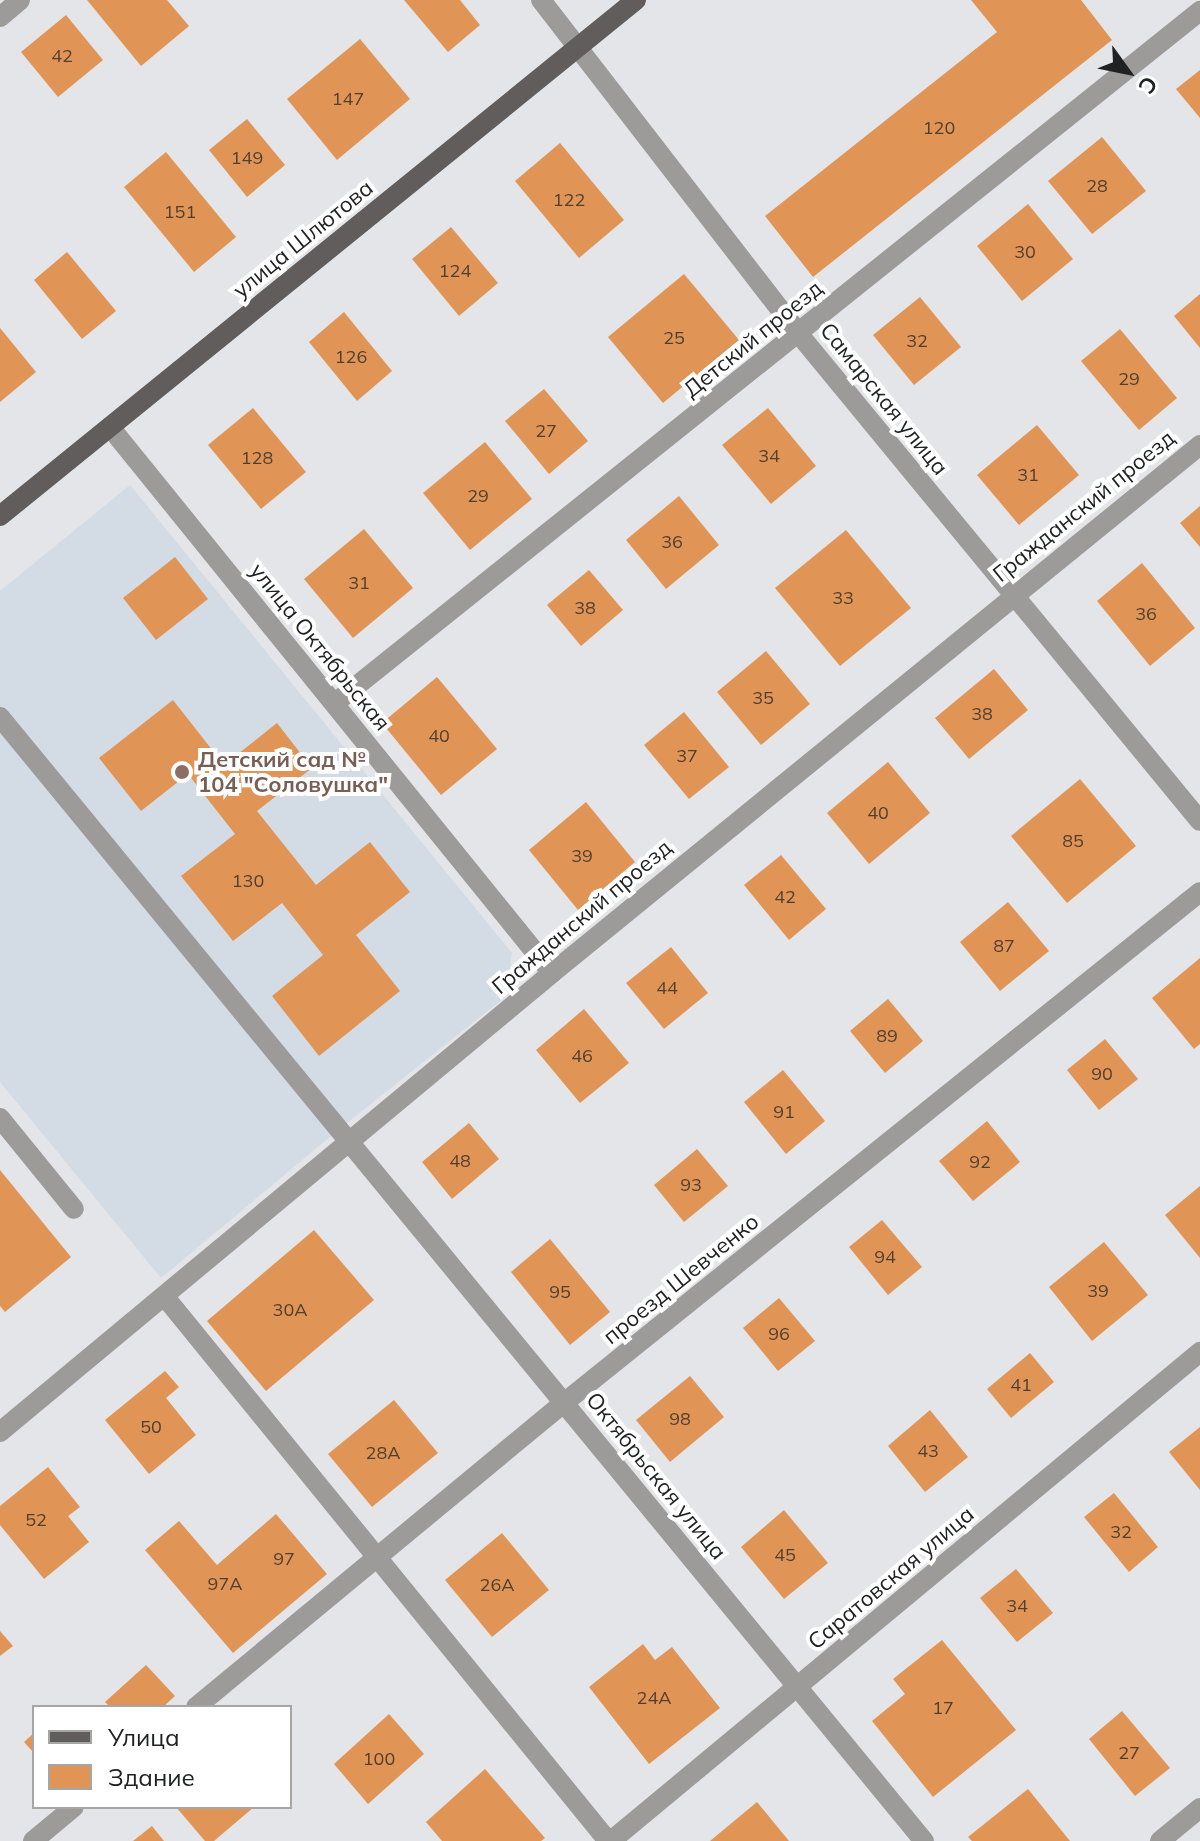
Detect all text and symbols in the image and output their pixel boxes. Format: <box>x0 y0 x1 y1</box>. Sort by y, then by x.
north arrow <box>1088 32 1168 112</box>
house number: 42 <box>51 45 73 67</box>
text: С <box>1132 71 1164 99</box>
house number: 147 <box>332 88 364 110</box>
house number: 120 <box>923 117 955 139</box>
house number: 149 <box>231 147 263 169</box>
street label: улица Шлютова <box>228 175 378 303</box>
house number: 28 <box>1086 175 1108 197</box>
house number: 122 <box>553 189 585 211</box>
house number: 151 <box>164 201 196 223</box>
house number: 30 <box>1014 241 1036 263</box>
house number: 124 <box>439 260 471 282</box>
street label: Детский проезд <box>678 275 828 403</box>
street label: Самарская улица <box>815 318 953 480</box>
house number: 25 <box>663 327 685 349</box>
house number: 32 <box>906 330 928 352</box>
house number: 126 <box>335 346 367 368</box>
house number: 29 <box>1118 368 1140 390</box>
house number: 27 <box>535 420 557 442</box>
street label: Гражданский проезд <box>988 425 1180 587</box>
house number: 34 <box>758 445 780 467</box>
house number: 128 <box>241 447 273 469</box>
house number: 31 <box>1017 464 1039 486</box>
house number: 29 <box>467 485 489 507</box>
house number: 36 <box>661 531 683 553</box>
street label: улица Октябрьская <box>244 558 396 736</box>
house number: 31 <box>348 572 370 594</box>
house number: 33 <box>832 587 854 609</box>
house number: 38 <box>574 597 596 619</box>
house number: 36 <box>1135 603 1157 625</box>
house number: 35 <box>752 687 774 709</box>
house number: 38 <box>971 703 993 725</box>
house number: 40 <box>428 725 450 747</box>
house number: 37 <box>676 745 698 767</box>
place label: Детский сад № 104 "Соловушка" <box>198 746 388 798</box>
marker: Детский сад № 104 "Соловушка" <box>173 763 191 781</box>
house number: 40 <box>867 802 889 824</box>
house number: 85 <box>1062 830 1084 852</box>
street label: Гражданский проезд <box>487 834 677 1000</box>
house number: 39 <box>571 845 593 867</box>
house number: 130 <box>232 870 264 892</box>
house number: 42 <box>774 886 796 908</box>
house number: 87 <box>993 935 1015 957</box>
house number: 44 <box>656 977 678 999</box>
house number: 89 <box>876 1025 898 1047</box>
house number: 46 <box>571 1045 593 1067</box>
house number: 90 <box>1091 1063 1113 1085</box>
house number: 91 <box>773 1101 795 1123</box>
house number: 48 <box>449 1150 471 1172</box>
house number: 92 <box>969 1151 991 1173</box>
house number: 93 <box>680 1174 702 1196</box>
street label: проезд Шевченко <box>598 1208 764 1350</box>
house number: 94 <box>874 1246 896 1268</box>
house number: 39 <box>1087 1280 1109 1302</box>
house number: 95 <box>549 1281 571 1303</box>
house number: 30А <box>273 1299 307 1321</box>
house number: 96 <box>768 1323 790 1345</box>
house number: 41 <box>1010 1374 1032 1396</box>
street label: Октябрьская улица <box>580 1387 732 1565</box>
house number: 98 <box>669 1408 691 1430</box>
house number: 50 <box>140 1416 162 1438</box>
house number: 43 <box>917 1440 939 1462</box>
house number: 28А <box>366 1442 400 1464</box>
street label: Саратовская улица <box>803 1501 979 1655</box>
house number: 52 <box>25 1509 47 1531</box>
house number: 32 <box>1110 1521 1132 1543</box>
house number: 45 <box>774 1544 796 1566</box>
house number: 97 <box>273 1548 295 1570</box>
house number: 97А <box>208 1573 242 1595</box>
house number: 26А <box>480 1574 514 1596</box>
house number: 34 <box>1006 1595 1028 1617</box>
house number: 24А <box>637 1687 671 1709</box>
house number: 17 <box>932 1697 954 1719</box>
legend <box>32 1705 292 1809</box>
text: Улица <box>108 1722 180 1752</box>
house number: 27 <box>1118 1742 1140 1764</box>
house number: 100 <box>363 1748 395 1770</box>
text: Здание <box>108 1762 195 1792</box>

